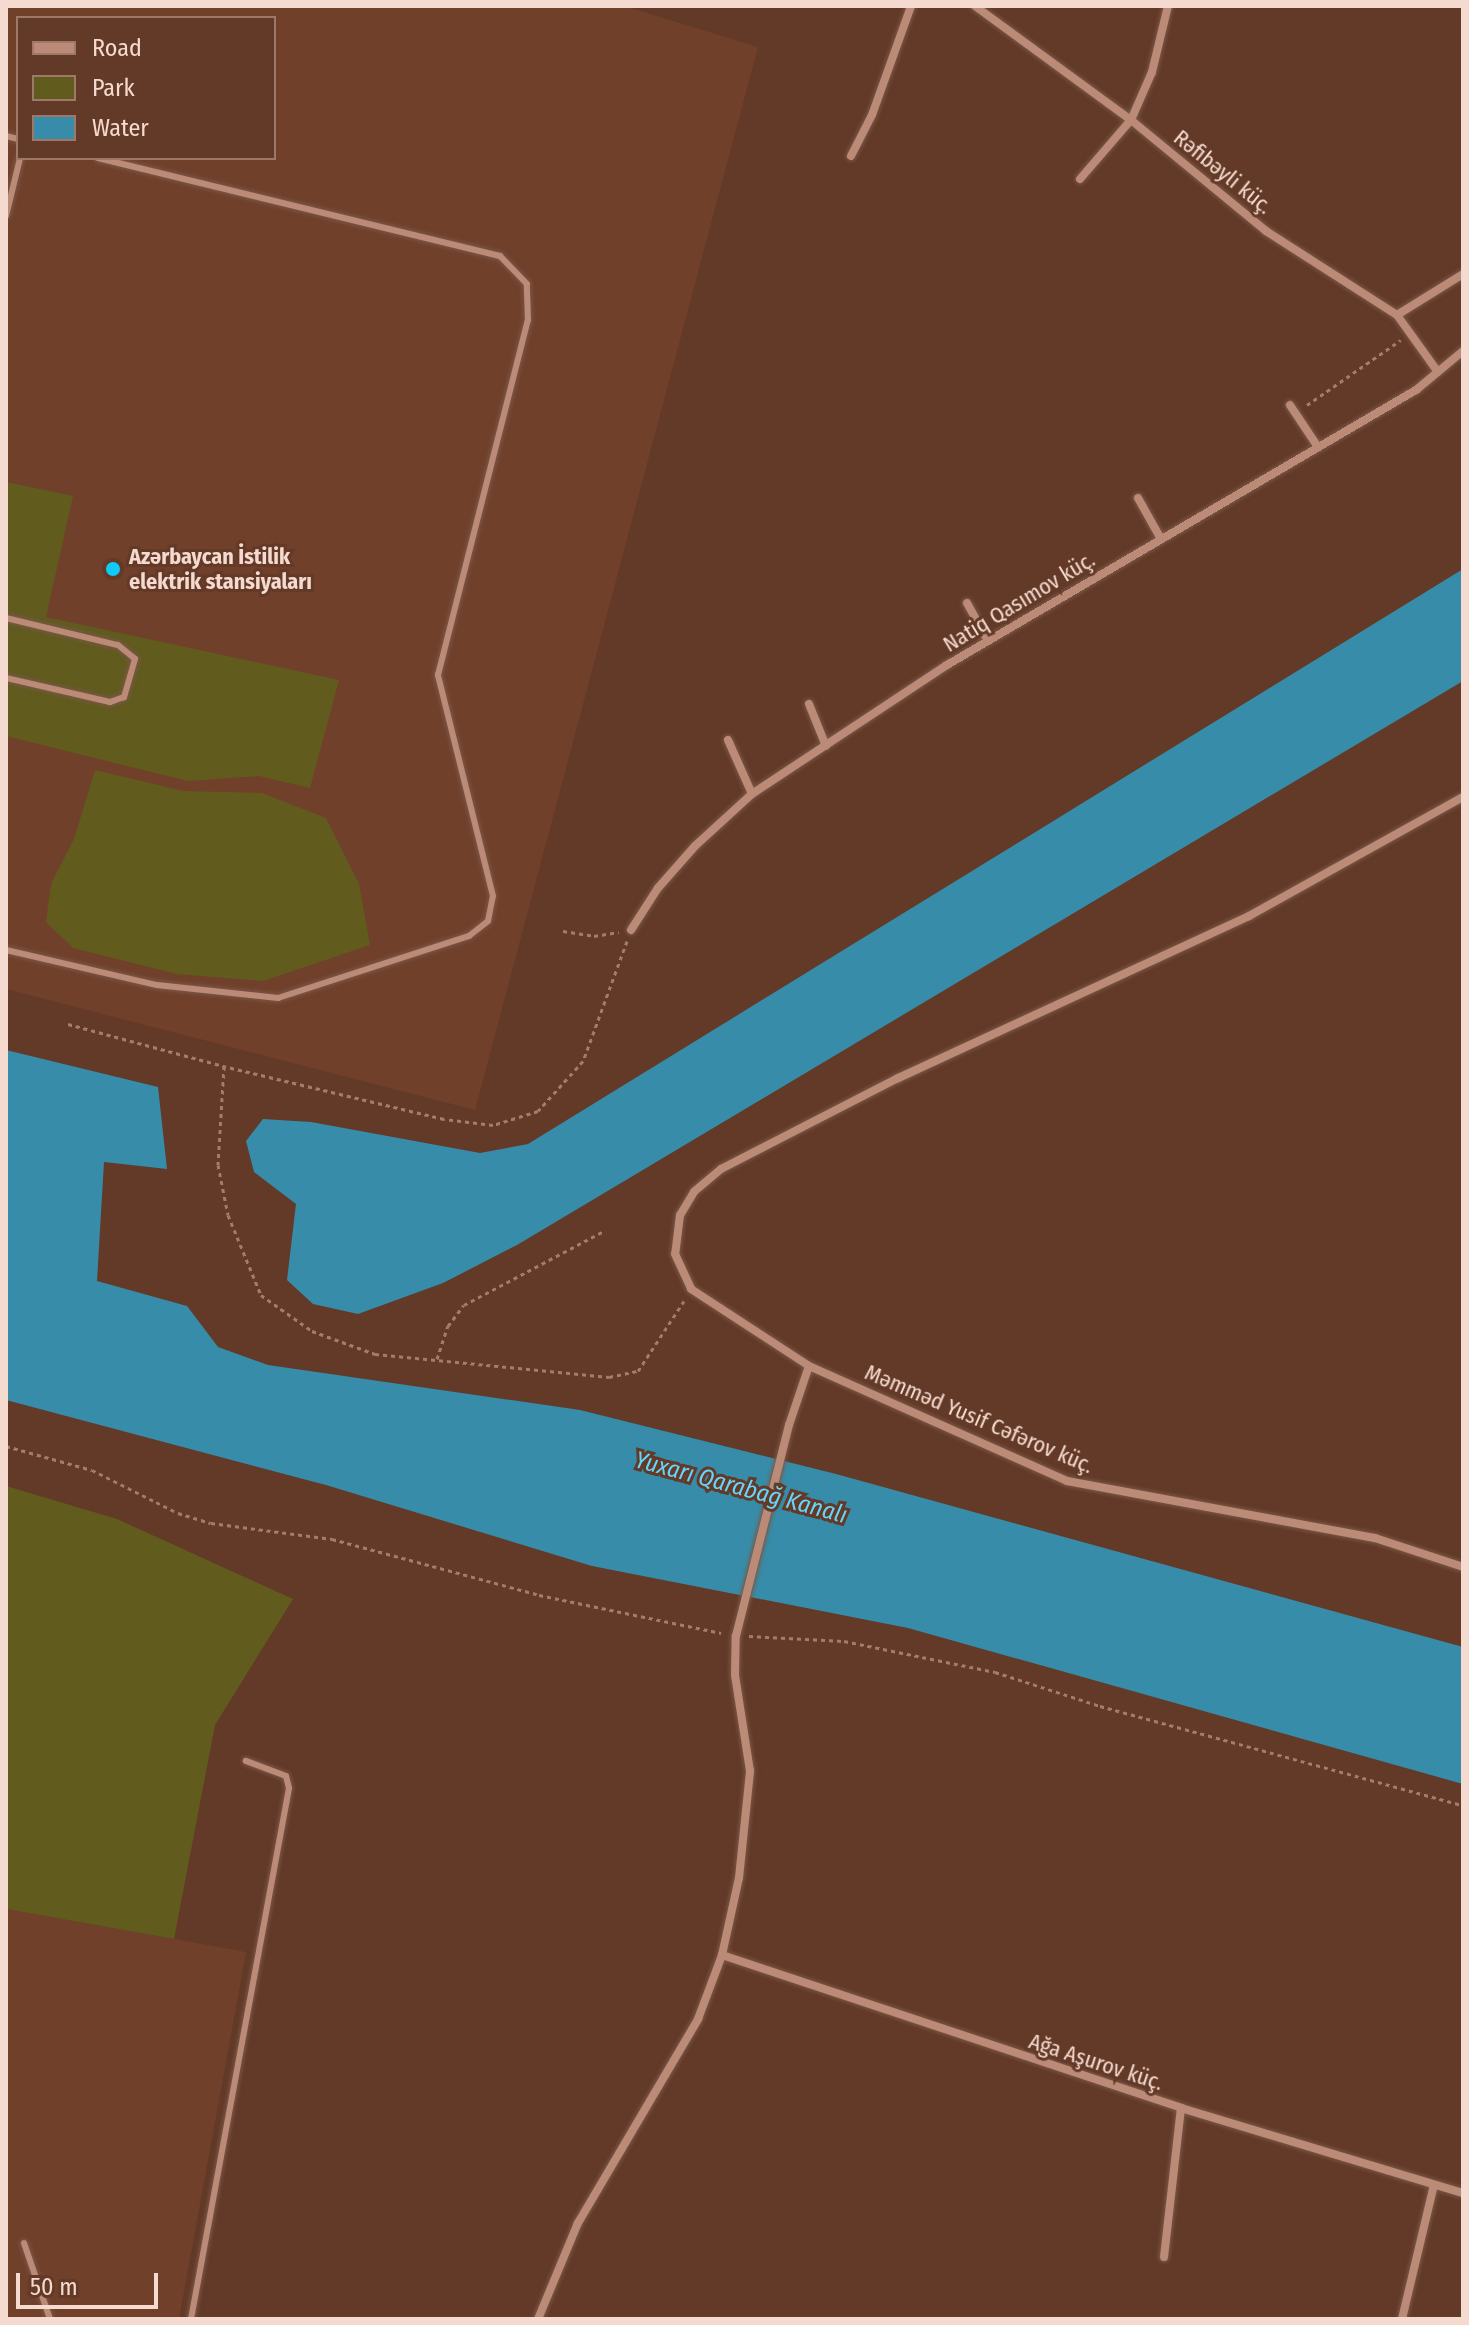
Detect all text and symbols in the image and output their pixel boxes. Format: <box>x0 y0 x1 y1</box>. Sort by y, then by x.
legend <box>16 16 276 160</box>
text: Road <box>92 34 142 62</box>
text: Park <box>92 74 135 102</box>
text: Water <box>92 114 149 142</box>
street label: Rəfibəyli küç. <box>1168 124 1278 220</box>
place label: Azərbaycan İstilik elektrik stansiyaları <box>129 543 312 594</box>
street label: Natiq Qasımov küç. <box>938 546 1100 658</box>
marker: Azərbaycan İstilik elektrik stansiyaları <box>104 560 122 578</box>
street label: Məmməd Yusif Cəfərov küç. <box>861 1359 1097 1479</box>
water label: Yuxarı Qarabağ Kanalı <box>632 1446 850 1530</box>
street label: Ağa Aşurov küç. <box>1026 2028 1166 2096</box>
scale bar <box>20 2257 162 2307</box>
text: 50 m <box>30 2273 78 2301</box>

